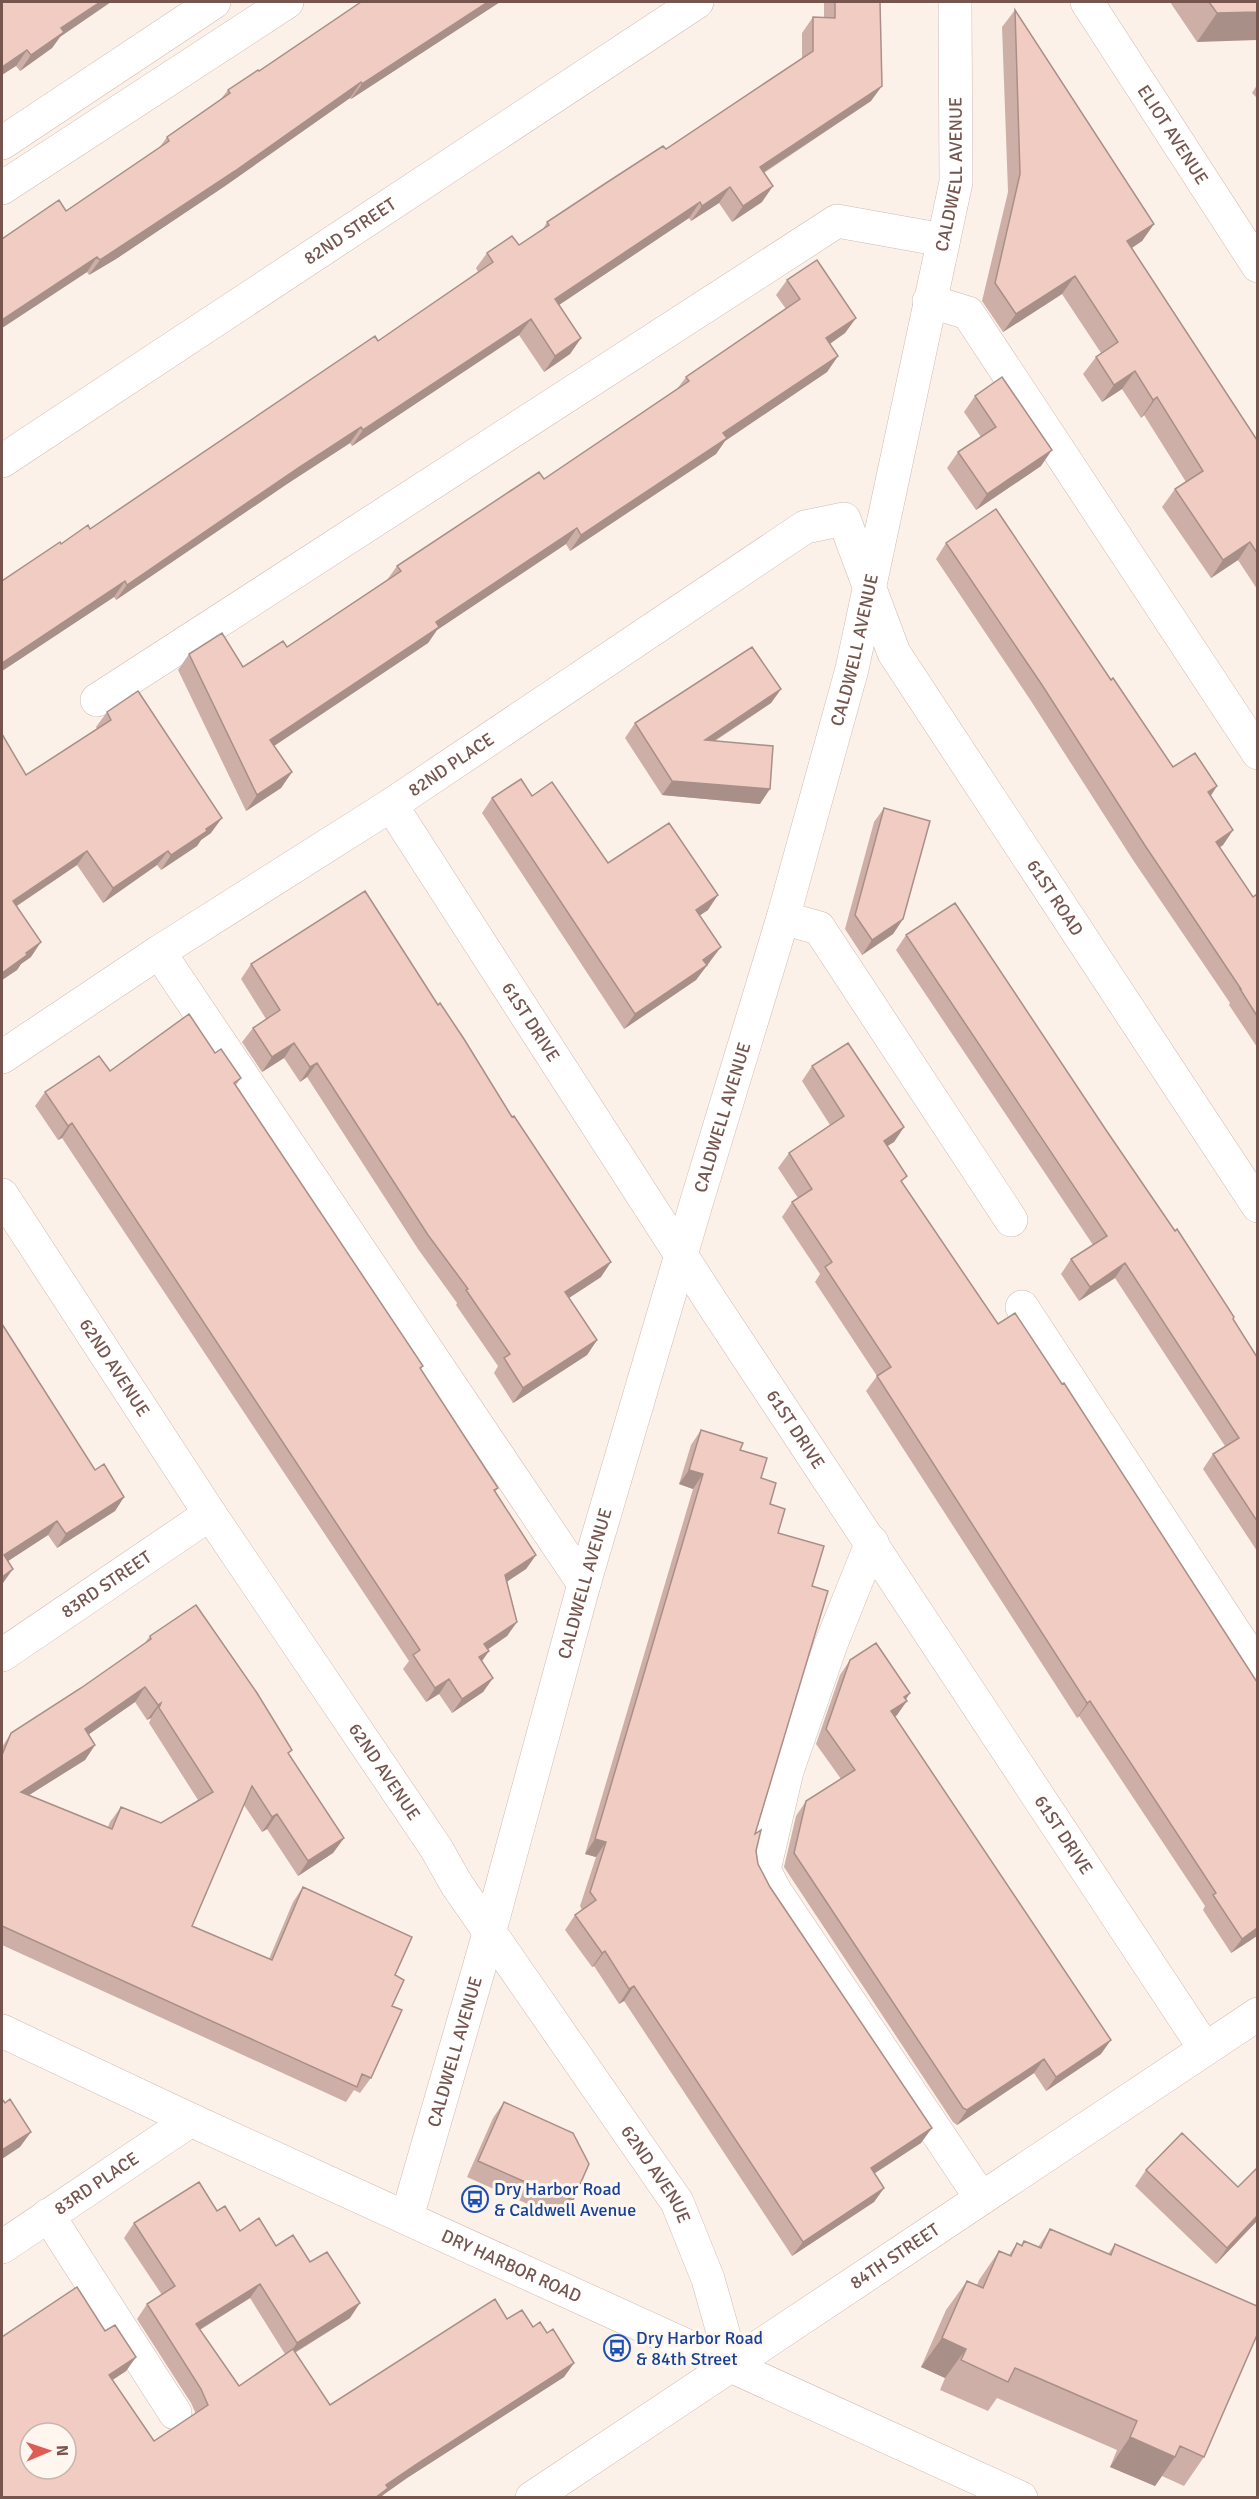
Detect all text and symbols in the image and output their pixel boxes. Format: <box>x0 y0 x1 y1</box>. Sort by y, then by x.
street label: ELIOT AVENUE <box>1133 81 1213 188</box>
street label: CALDWELL AVENUE <box>930 97 967 253</box>
street label: 82ND STREET <box>300 193 400 270</box>
street label: CALDWELL AVENUE <box>826 572 883 729</box>
street label: 82ND PLACE <box>404 728 498 801</box>
street label: 61ST ROAD <box>1022 855 1088 940</box>
street label: 61ST DRIVE <box>497 978 564 1066</box>
street label: CALDWELL AVENUE <box>689 1040 756 1195</box>
street label: 62ND AVENUE <box>75 1314 154 1421</box>
street label: 61ST DRIVE <box>762 1386 830 1473</box>
street label: CALDWELL AVENUE <box>553 1505 617 1661</box>
street label: 83RD STREET <box>57 1546 156 1623</box>
street label: 62ND AVENUE <box>344 1719 425 1824</box>
street label: 61ST DRIVE <box>1029 1791 1098 1879</box>
street label: CALDWELL AVENUE <box>423 1974 487 2130</box>
street label: 62ND AVENUE <box>616 2121 695 2226</box>
street label: 83RD PLACE <box>50 2147 143 2220</box>
place label: Dry Harbor Road & Caldwell Avenue <box>494 2178 636 2221</box>
bus stop icon: Dry Harbor Road & Caldwell Avenue <box>460 2184 490 2214</box>
street label: 84TH STREET <box>846 2218 944 2294</box>
street label: DRY HARBOR ROAD <box>438 2225 585 2307</box>
place label: Dry Harbor Road & 84th Street <box>636 2327 763 2370</box>
bus stop icon: Dry Harbor Road & 84th Street <box>602 2333 632 2363</box>
north arrow <box>18 2421 78 2481</box>
text: N <box>52 2445 72 2456</box>

